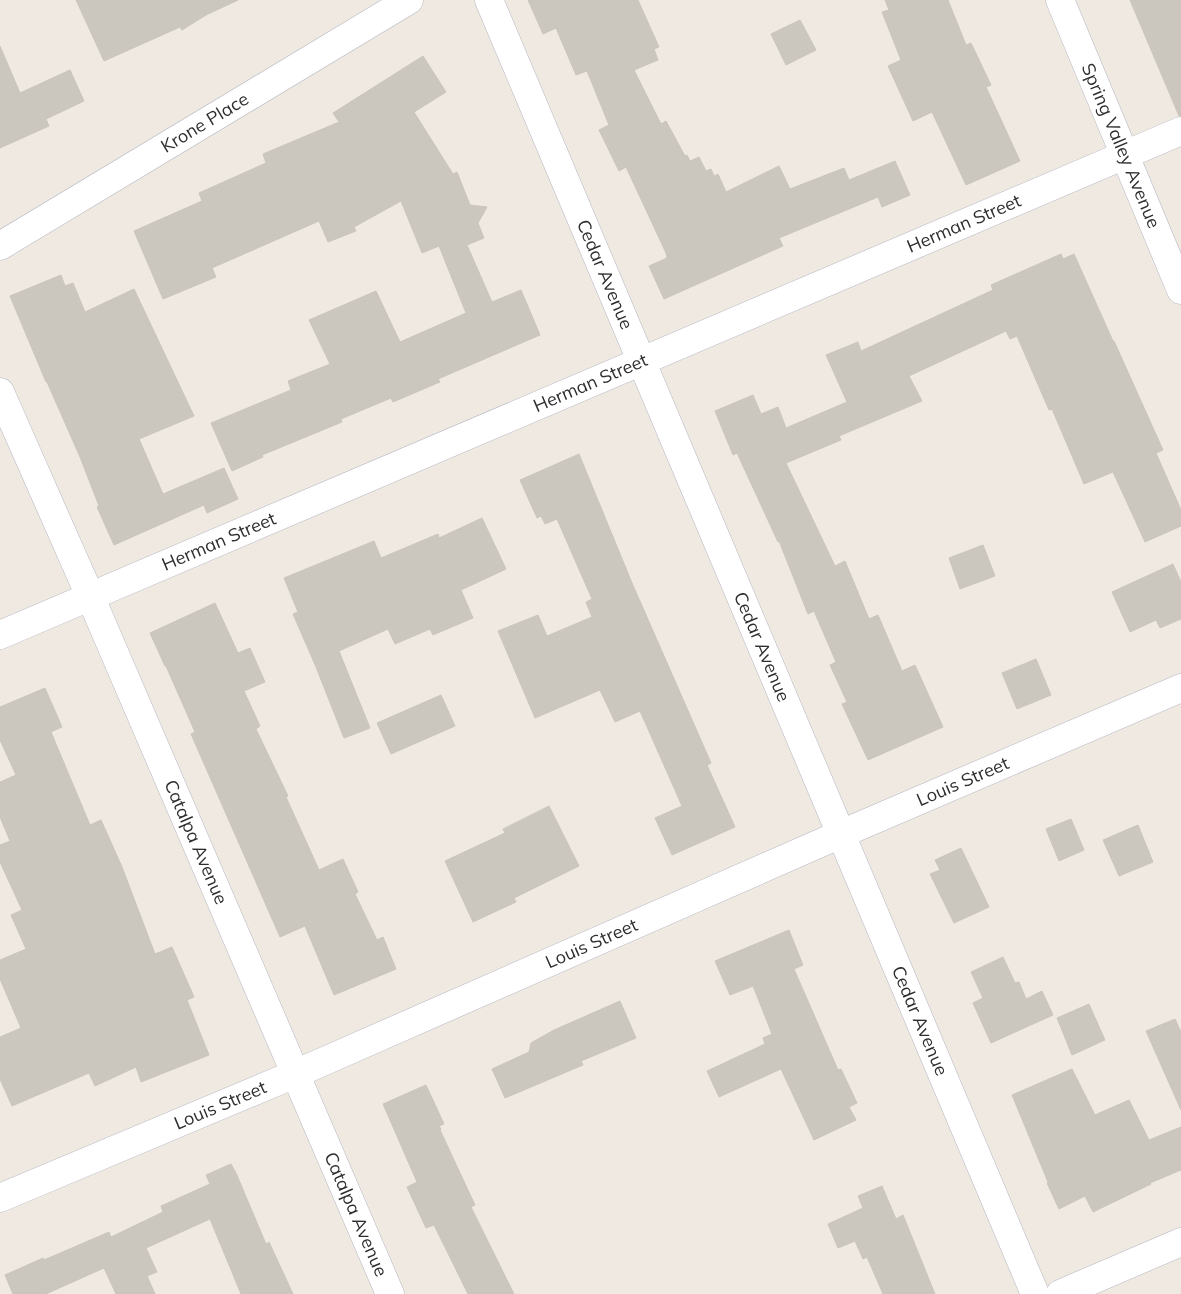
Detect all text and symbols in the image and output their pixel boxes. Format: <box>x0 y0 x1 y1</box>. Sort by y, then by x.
street label: Spring Valley Avenue <box>1077 60 1166 232</box>
street label: Krone Place <box>156 87 253 158</box>
street label: Herman Street <box>903 189 1024 258</box>
street label: Cedar Avenue <box>572 216 639 333</box>
street label: Herman Street <box>530 348 651 417</box>
street label: Herman Street <box>158 507 279 576</box>
street label: Cedar Avenue <box>729 588 796 705</box>
street label: Louis Street <box>913 751 1012 811</box>
street label: Catalpa Avenue <box>159 776 233 908</box>
street label: Louis Street <box>542 913 641 973</box>
street label: Cedar Avenue <box>887 962 954 1079</box>
street label: Louis Street <box>170 1075 270 1135</box>
street label: Catalpa Avenue <box>319 1148 393 1280</box>

